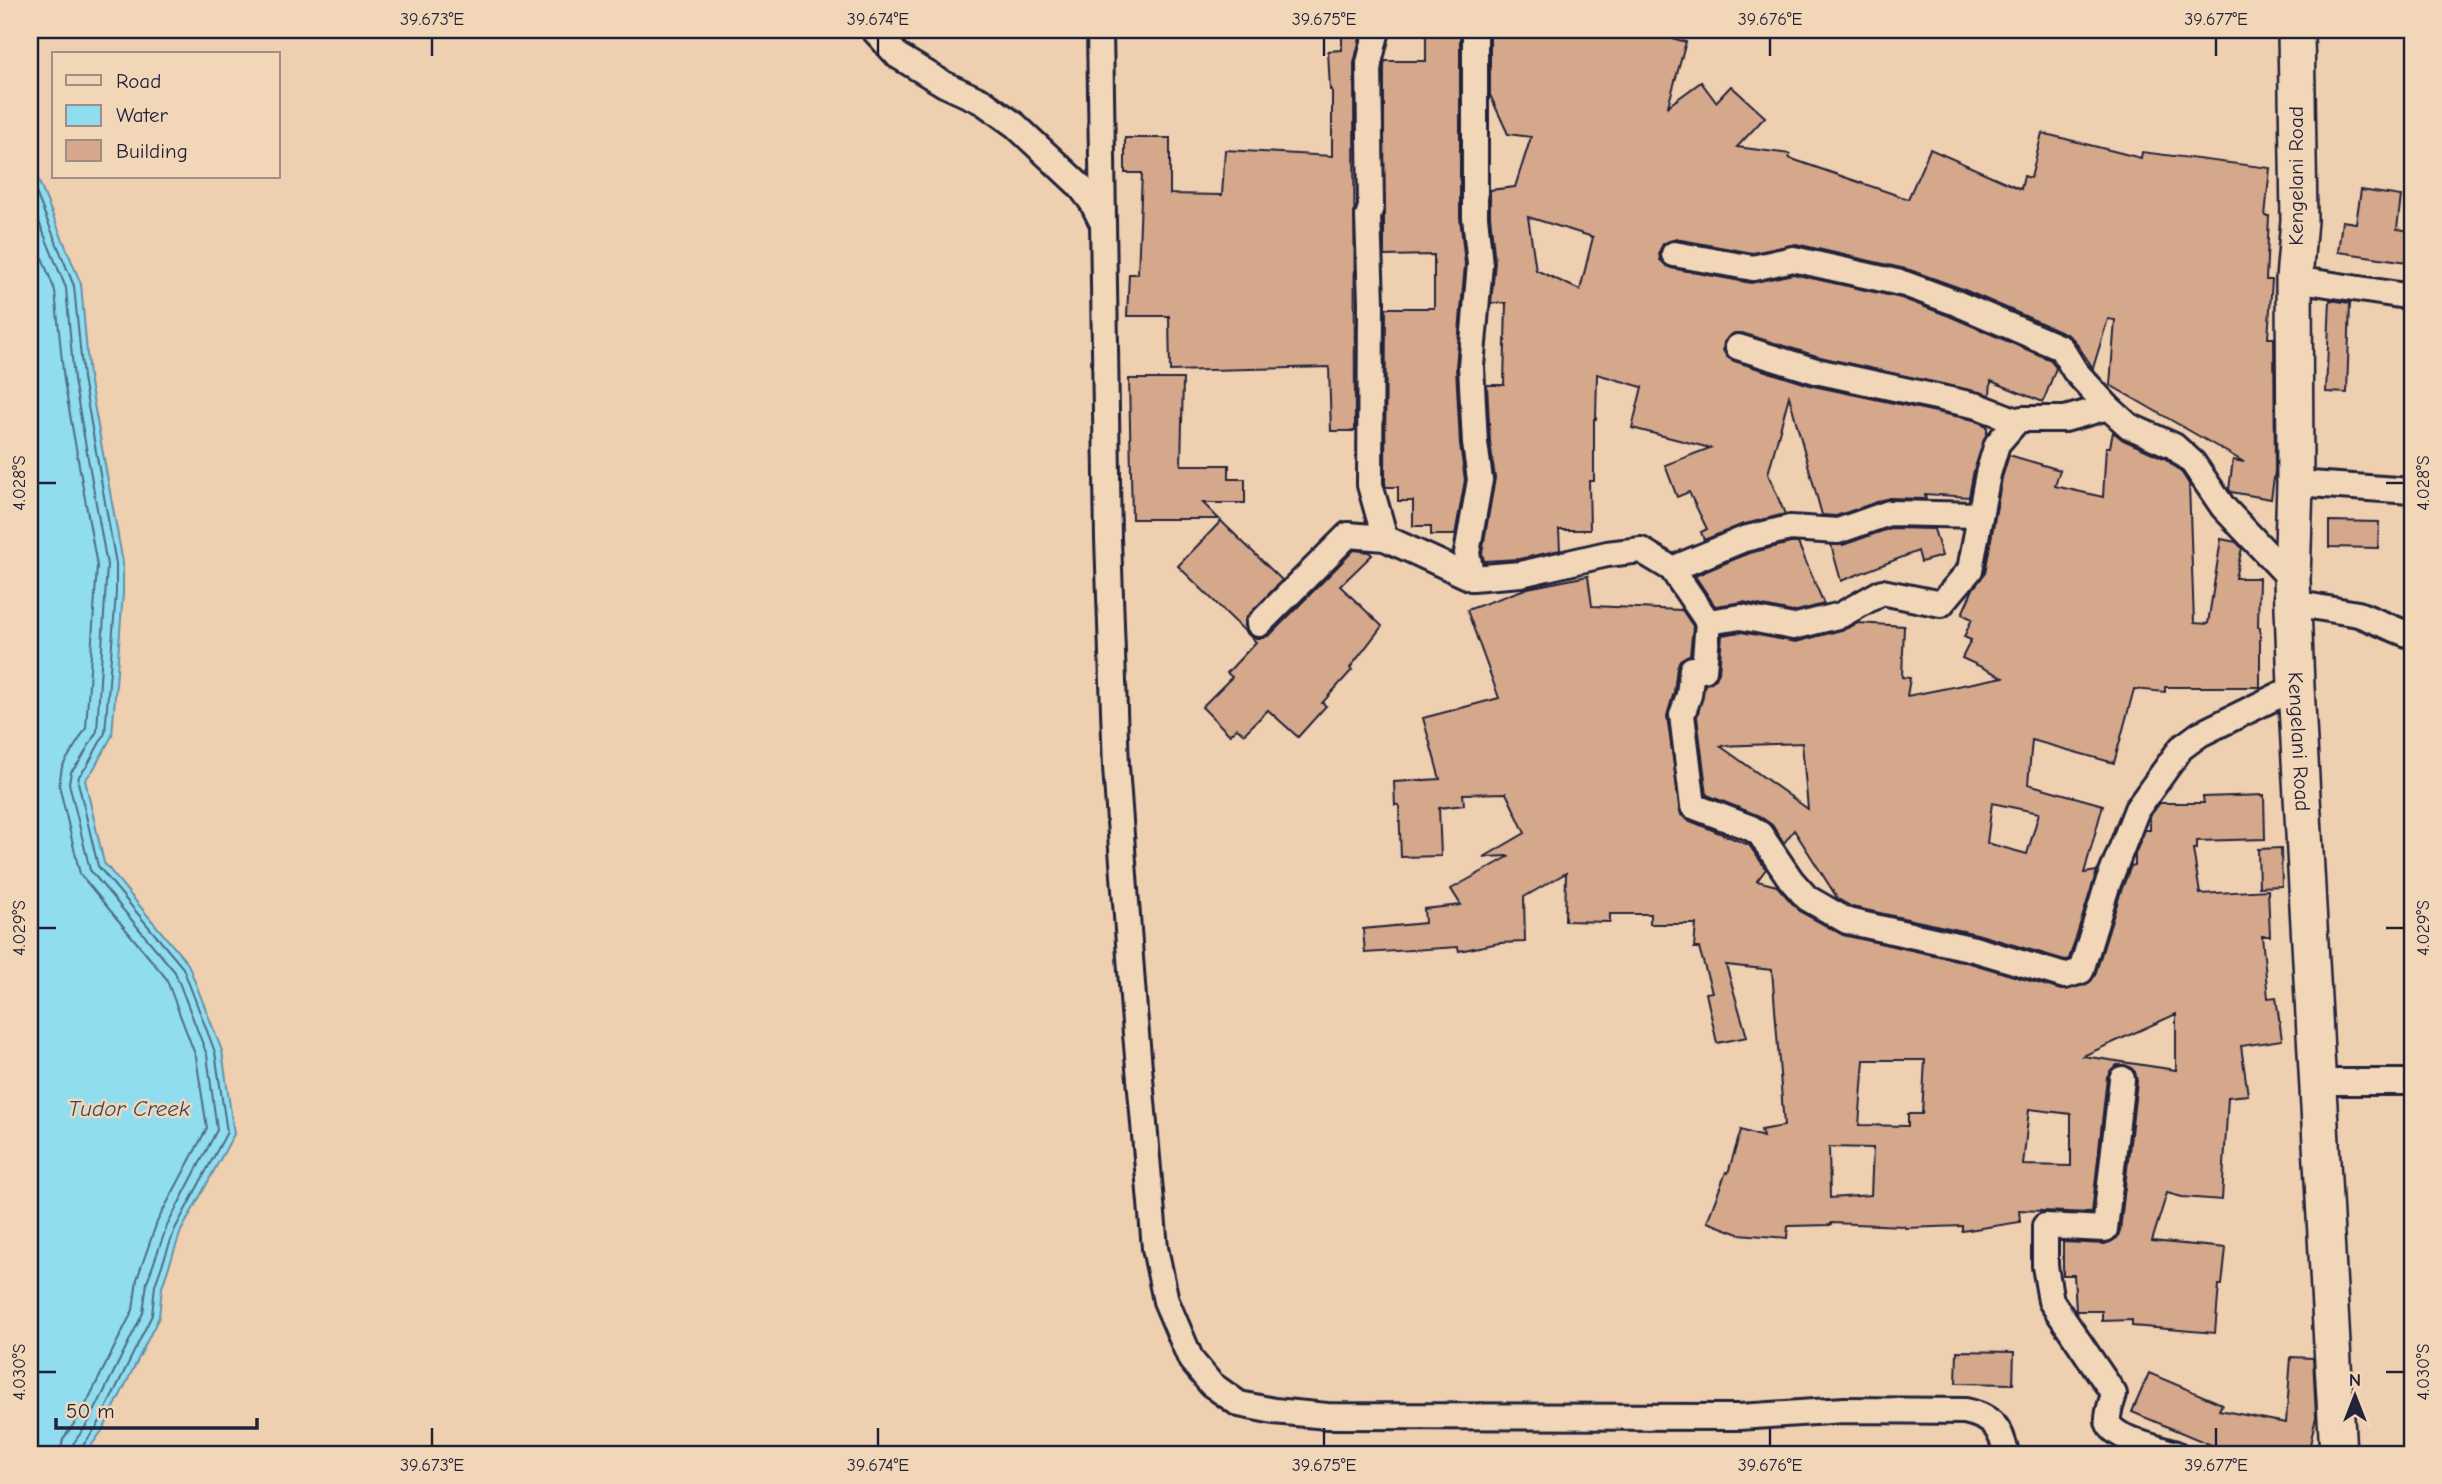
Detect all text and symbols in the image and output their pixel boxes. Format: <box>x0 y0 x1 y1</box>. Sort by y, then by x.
text: 39.673°E <box>400 9 464 30</box>
text: 39.674°E <box>847 9 909 30</box>
text: 39.675°E <box>1292 9 1357 30</box>
text: 39.676°E <box>1738 9 1802 30</box>
text: 39.677°E <box>2184 9 2248 30</box>
legend <box>52 52 280 178</box>
text: Road <box>116 69 161 93</box>
text: Water <box>116 103 169 127</box>
street label: Kengelani Road <box>2284 106 2308 246</box>
text: Building <box>116 139 188 163</box>
text: 4.028°S <box>9 455 30 511</box>
text: 4.028°S <box>2413 455 2434 511</box>
street label: Kengelani Road <box>2283 671 2315 812</box>
text: 4.029°S <box>9 900 30 956</box>
text: 4.029°S <box>2413 900 2434 956</box>
water label: Tudor Creek <box>68 1095 191 1122</box>
text: 4.030°S <box>9 1344 30 1400</box>
text: 4.030°S <box>2413 1344 2434 1400</box>
north arrow <box>2320 1362 2390 1432</box>
text: N <box>2349 1369 2361 1391</box>
scale bar <box>56 1386 257 1430</box>
text: 50 m <box>66 1399 115 1423</box>
text: 39.673°E <box>400 1455 464 1476</box>
text: 39.674°E <box>847 1455 909 1476</box>
text: 39.675°E <box>1292 1455 1357 1476</box>
text: 39.676°E <box>1738 1455 1802 1476</box>
text: 39.677°E <box>2184 1455 2248 1476</box>

